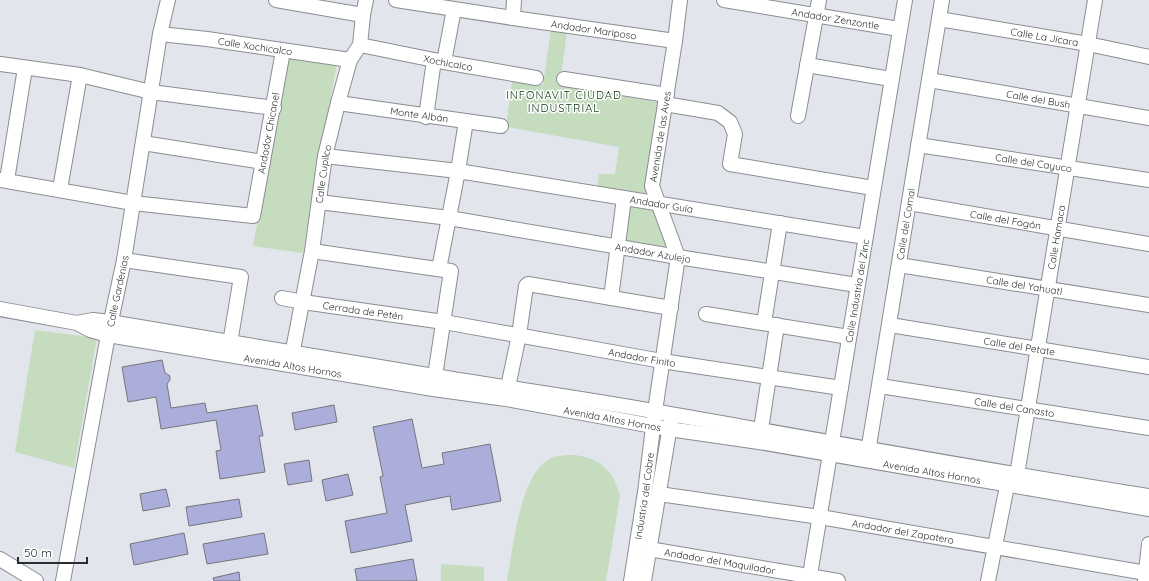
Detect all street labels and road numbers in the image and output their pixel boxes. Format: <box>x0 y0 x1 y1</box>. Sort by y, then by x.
street label: Andador Zenzontle <box>791 5 881 32</box>
street label: Andador Mariposo <box>550 17 637 42</box>
street label: Calle La Jícara <box>1010 25 1079 49</box>
street label: Calle Xochicalco <box>217 34 293 58</box>
street label: Xochicalco <box>423 52 474 73</box>
street label: Calle del Bush <box>1005 87 1071 111</box>
street label: Avenida de las Aves <box>646 90 673 183</box>
street label: Andador Chicanel <box>254 91 282 175</box>
street label: Monte Albán <box>389 104 449 125</box>
street label: Calle Cupilco <box>312 143 334 204</box>
street label: Calle del Cayuco <box>994 150 1073 175</box>
street label: Calle del Comal <box>893 187 918 261</box>
street label: Andador Guía <box>629 192 694 216</box>
street label: Calle Hamaca <box>1044 204 1068 270</box>
street label: Calle del Fogón <box>969 207 1042 232</box>
street label: Calle Industria del Zinc <box>842 238 872 344</box>
street label: Andador Azulejo <box>614 240 692 265</box>
street label: Calle Gardenias <box>103 254 131 328</box>
street label: Calle del Yahuatl <box>985 273 1063 298</box>
street label: Cerrada de Petén <box>322 298 404 323</box>
street label: Calle del Petate <box>983 334 1056 358</box>
street label: Andador Finito <box>607 345 677 369</box>
street label: Avenida Altos Hornos <box>243 351 343 380</box>
street label: Calle del Canasto <box>973 394 1055 420</box>
street label: Avenida Altos Hornos <box>562 403 663 434</box>
street label: Industria del Cobre <box>631 451 656 540</box>
street label: Avenida Altos Hornos <box>882 457 982 487</box>
street label: Andador del Zapatero <box>851 516 955 546</box>
street label: Andador del Maquilador <box>663 545 777 577</box>

